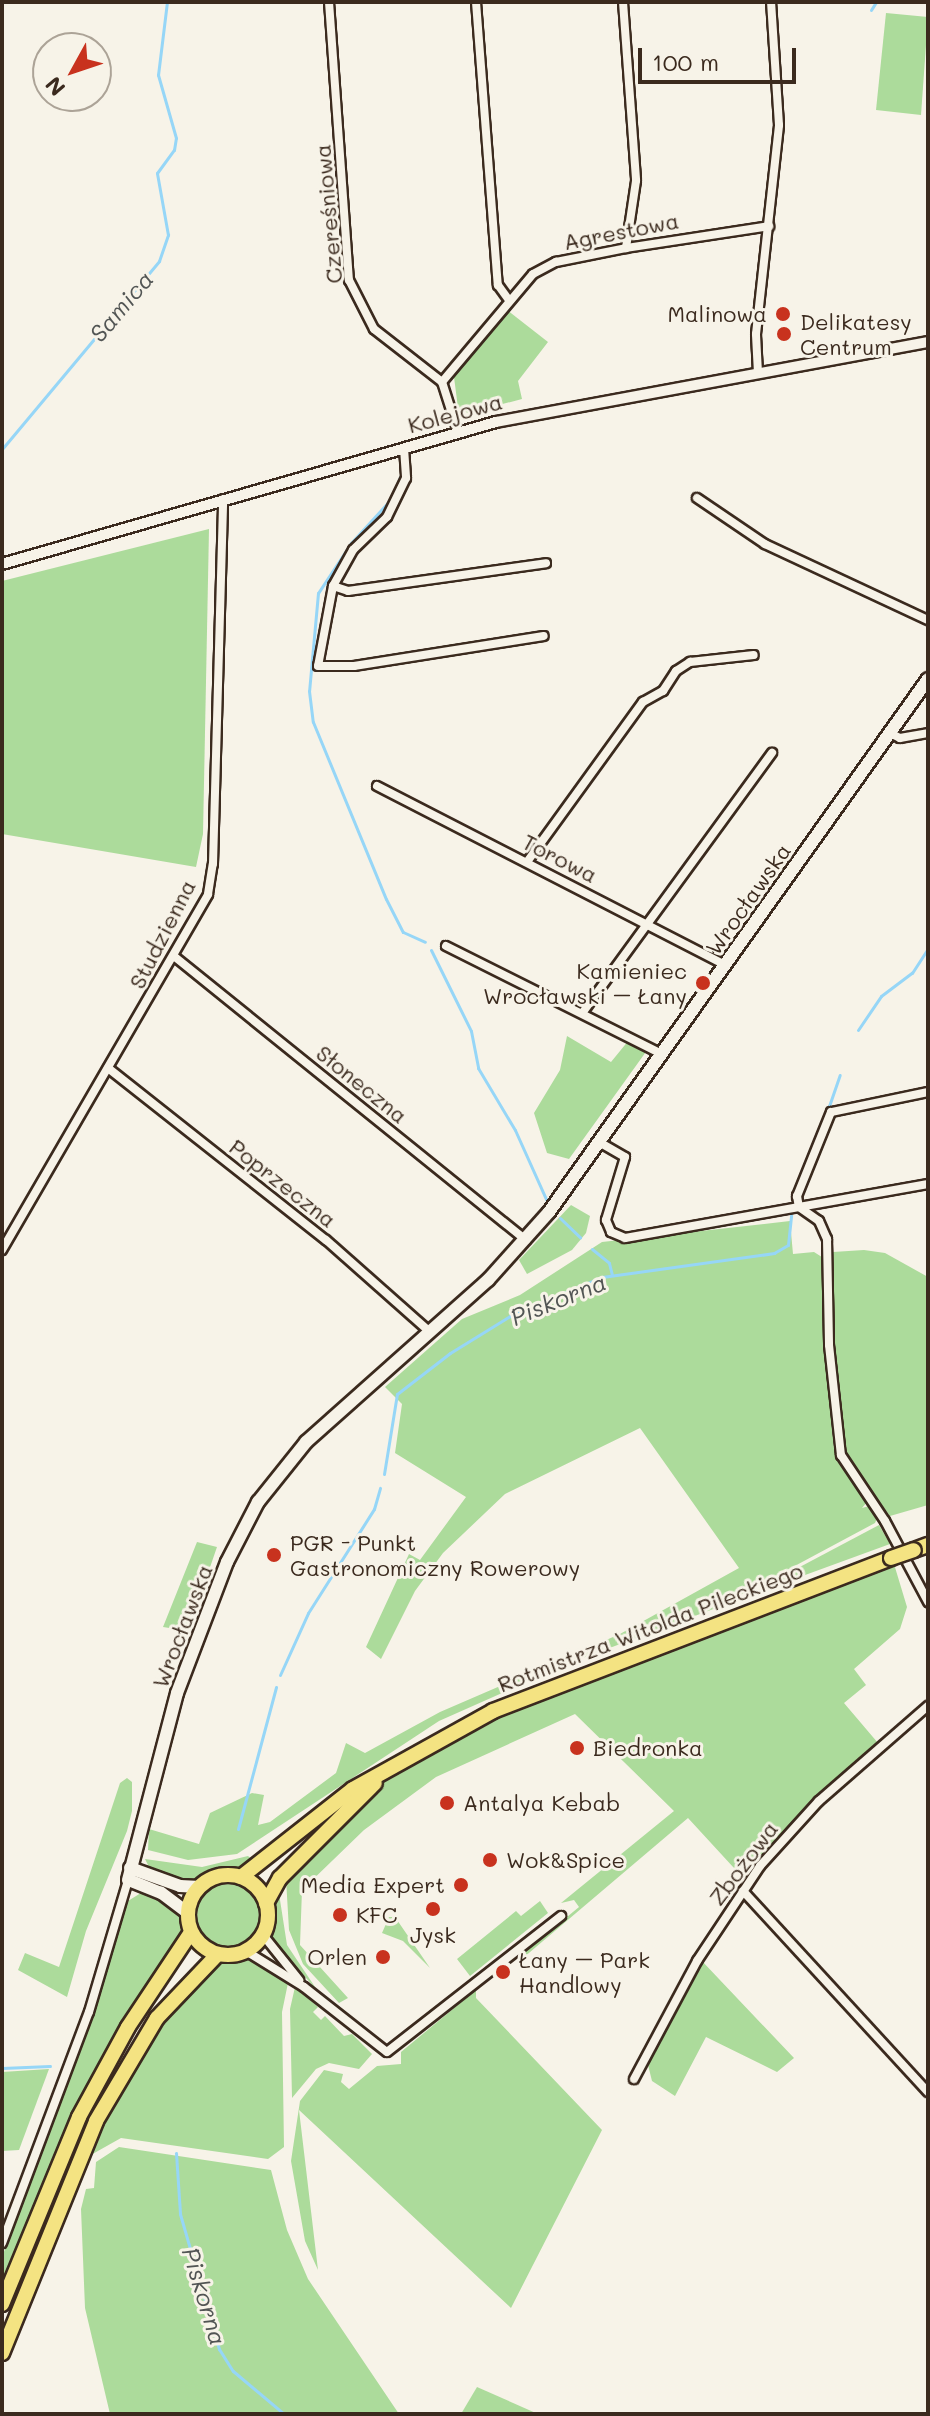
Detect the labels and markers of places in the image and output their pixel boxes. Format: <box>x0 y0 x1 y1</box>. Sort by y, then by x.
place label: Malinowa <box>667 301 767 327</box>
marker: Malinowa <box>774 305 792 323</box>
place label: Delikatesy Centrum <box>800 308 912 360</box>
marker: Delikatesy Centrum <box>775 325 793 343</box>
place label: Kamieniec Wrocławski – Łany <box>483 957 687 1008</box>
marker: Kamieniec Wrocławski – Łany <box>694 974 712 992</box>
place label: PGR - Punkt Gastronomiczny Rowerowy <box>290 1529 580 1580</box>
marker: PGR - Punkt Gastronomiczny Rowerowy <box>265 1546 283 1564</box>
place label: Biedronka <box>593 1735 703 1761</box>
marker: Biedronka <box>568 1739 586 1757</box>
place label: Antalya Kebab <box>463 1790 620 1816</box>
marker: Antalya Kebab <box>438 1794 456 1812</box>
place label: Wok&Spice <box>506 1847 625 1873</box>
marker: Wok&Spice <box>481 1851 499 1869</box>
place label: Media Expert <box>301 1872 445 1898</box>
marker: Media Expert <box>452 1876 470 1894</box>
marker: Jysk <box>424 1900 442 1918</box>
place label: KFC <box>356 1902 397 1928</box>
marker: KFC <box>331 1906 349 1924</box>
place label: Jysk <box>410 1922 456 1948</box>
place label: Orlen <box>307 1944 367 1970</box>
place label: Łany – Park Handlowy <box>519 1946 650 1998</box>
marker: Orlen <box>374 1948 392 1966</box>
marker: Łany – Park Handlowy <box>494 1963 512 1981</box>

